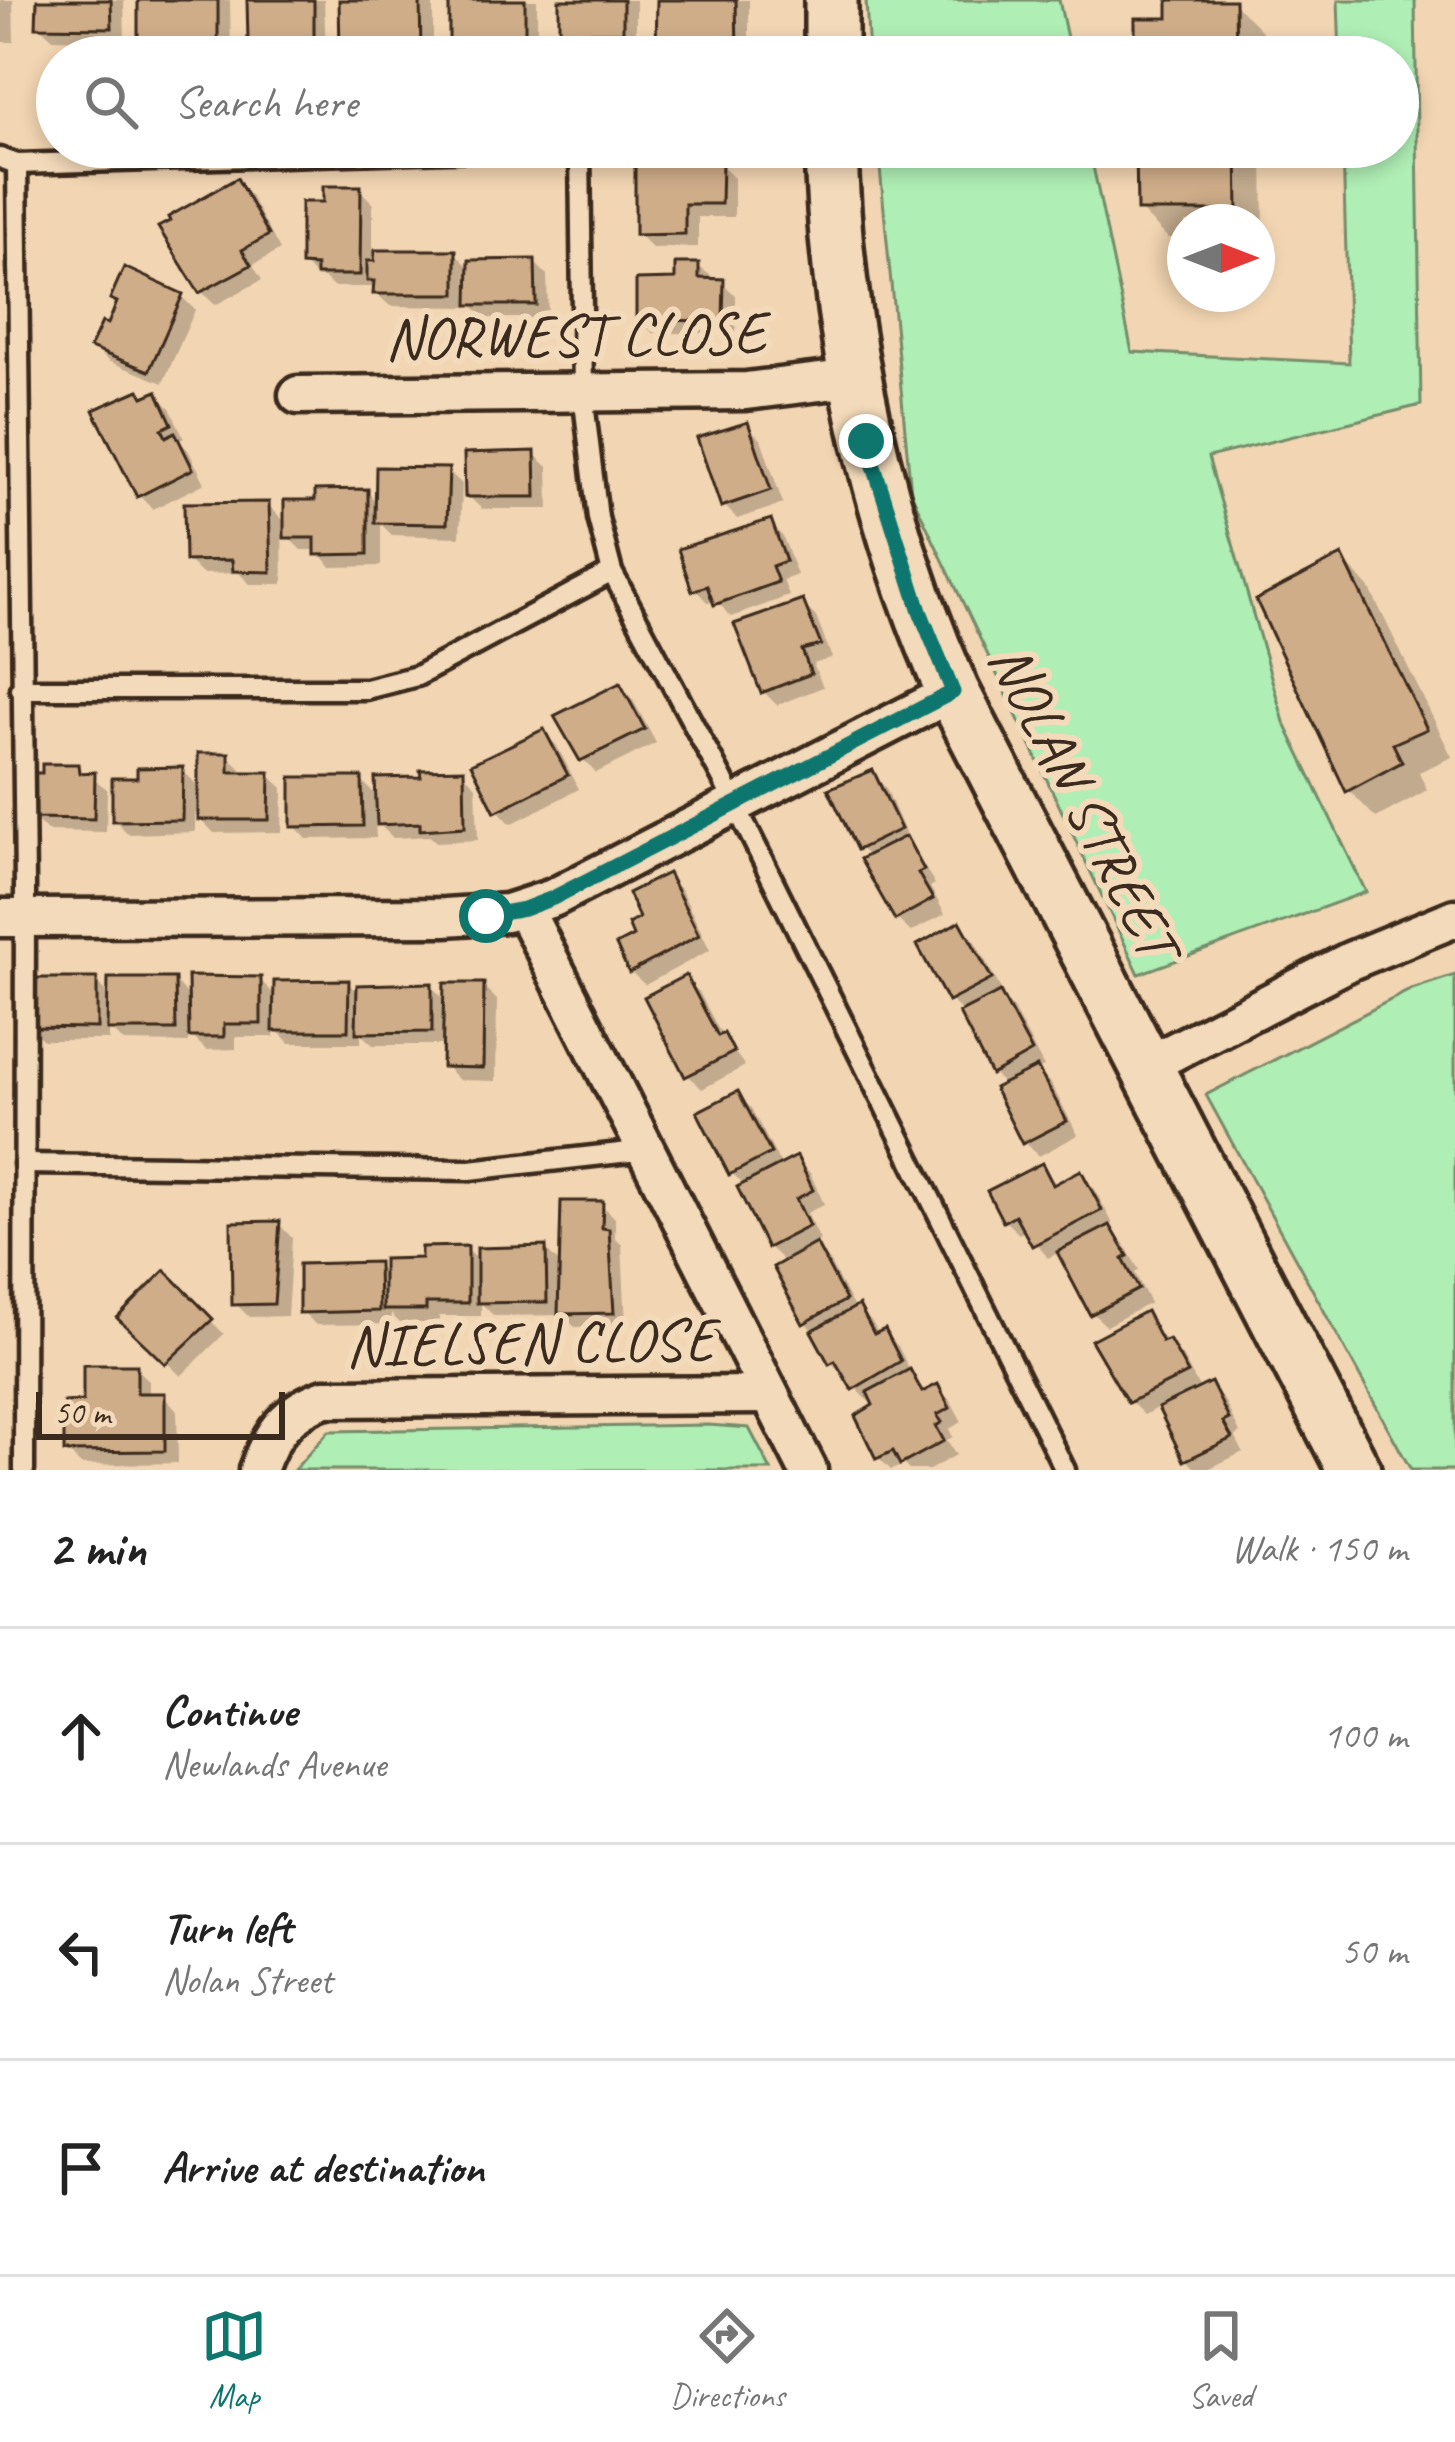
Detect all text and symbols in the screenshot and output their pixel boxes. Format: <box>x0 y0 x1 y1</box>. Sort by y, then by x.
search box <box>36 36 1419 168</box>
icon: search <box>78 69 144 135</box>
text: Search here <box>174 74 357 131</box>
north arrow <box>1167 204 1275 312</box>
street label: NORWEST CLOSE <box>384 294 773 376</box>
route end <box>839 414 893 468</box>
street label: NOLAN STREET <box>972 630 1201 981</box>
route start <box>459 889 513 943</box>
street label: NIELSEN CLOSE <box>345 1301 722 1383</box>
scale bar <box>36 1386 285 1439</box>
text: 50 m <box>54 1392 110 1434</box>
text: 2 min <box>48 1516 146 1580</box>
text: Walk · 150 m <box>1231 1524 1407 1573</box>
text: Continue <box>162 1683 296 1740</box>
icon: ahead <box>48 1703 114 1769</box>
text: 100 m <box>1323 1711 1407 1760</box>
text: Newlands Avenue <box>162 1740 386 1789</box>
text: Turn left <box>162 1899 292 1956</box>
icon: left <box>48 1919 114 1985</box>
text: 50 m <box>1341 1927 1407 1976</box>
text: Nolan Street <box>162 1956 333 2005</box>
icon: arrive <box>48 2135 114 2201</box>
text: Arrive at destination <box>162 2139 484 2196</box>
tab: Map <box>201 2303 267 2417</box>
tab: Directions <box>670 2303 785 2417</box>
tab: Saved <box>1188 2303 1254 2417</box>

